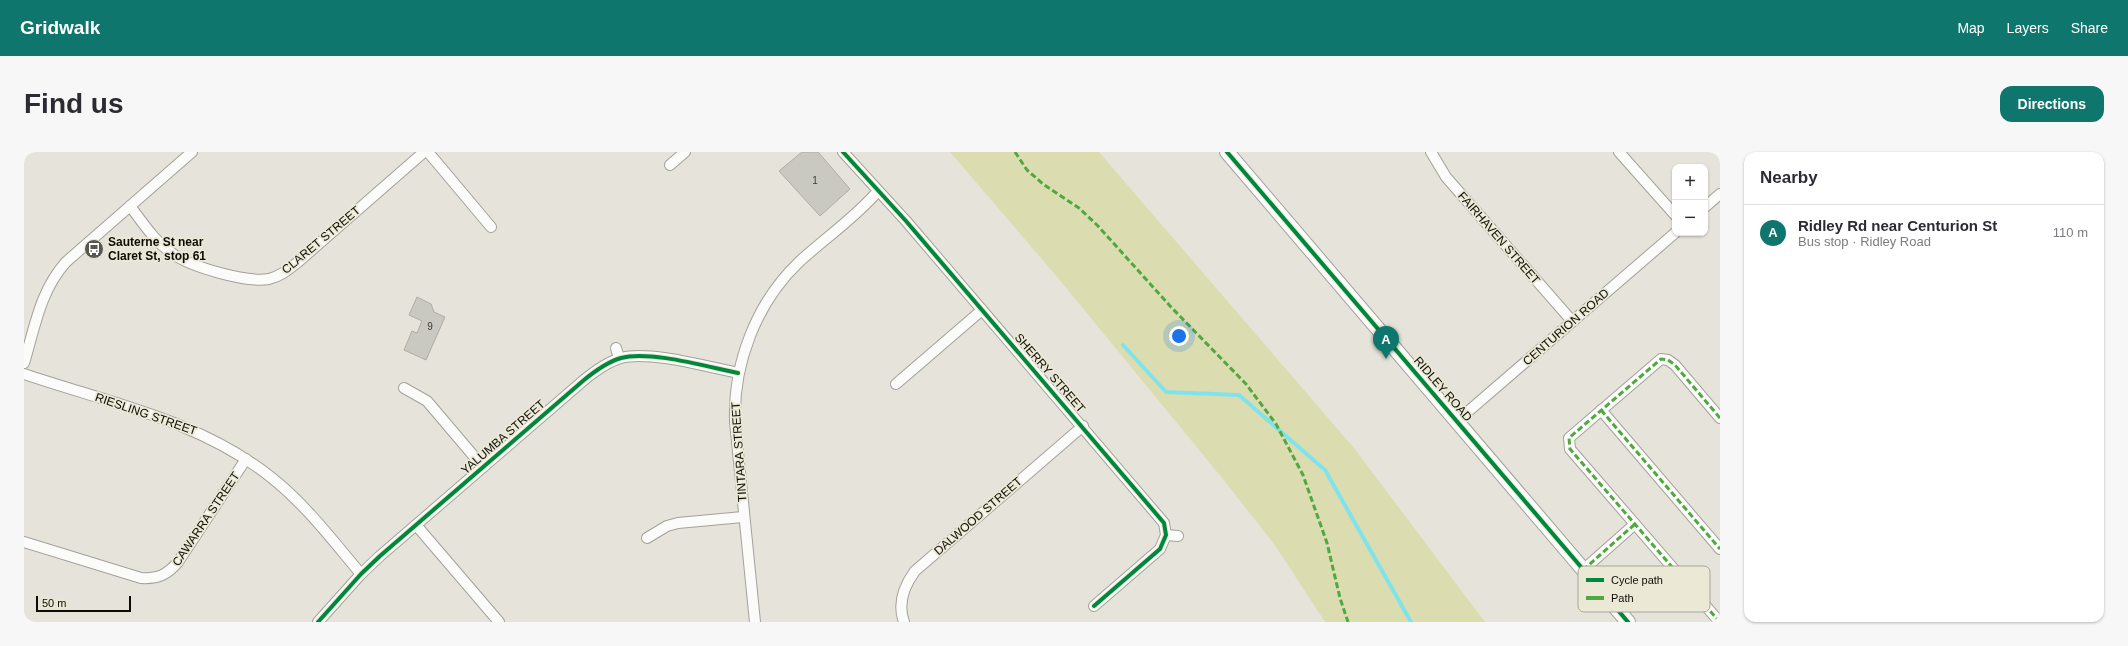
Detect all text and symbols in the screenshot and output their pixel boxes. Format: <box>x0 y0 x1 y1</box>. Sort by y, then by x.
text: Gridwalk <box>20 17 100 38</box>
text: Map <box>1957 20 1985 36</box>
text: Layers <box>2007 20 2049 36</box>
text: Share <box>2071 20 2108 36</box>
button: Directions <box>2000 86 2104 122</box>
text: Find us <box>24 88 124 119</box>
map controls <box>1672 164 1708 236</box>
button: + <box>1672 164 1708 200</box>
text: Nearby <box>1760 168 1818 187</box>
house number: 1 <box>812 175 818 186</box>
street label: FAIRHAVEN STREET <box>1455 189 1543 288</box>
button: − <box>1672 200 1708 236</box>
street label: CLARET STREET <box>279 203 363 277</box>
text: Ridley Rd near Centurion St <box>1798 217 1997 234</box>
text: A <box>1768 225 1778 240</box>
text: 110 m <box>2053 225 2088 240</box>
text: Bus stop · Ridley Road <box>1798 234 1931 249</box>
place label: Sauterne St near Claret St, stop 61 <box>108 235 206 263</box>
bus stop icon: Sauterne St near Claret St, stop 61 <box>83 238 105 260</box>
street label: CENTURION ROAD <box>1520 286 1612 368</box>
house number: 9 <box>427 321 433 332</box>
your location <box>1169 326 1189 346</box>
pin: A <box>1373 326 1399 359</box>
street label: SHERRY STREET <box>1012 331 1089 416</box>
street label: RIDLEY ROAD <box>1411 354 1475 424</box>
street label: RIESLING STREET <box>93 390 199 438</box>
street label: YALUMBA STREET <box>458 396 548 477</box>
street label: TINTARA STREET <box>728 401 749 503</box>
street label: CAWARRA STREET <box>169 469 243 569</box>
street label: DALWOOD STREET <box>931 474 1025 558</box>
legend <box>1578 566 1710 612</box>
text: Cycle path <box>1611 574 1663 586</box>
text: Path <box>1611 592 1634 604</box>
scale bar <box>36 594 131 613</box>
text: 50 m <box>42 597 66 609</box>

